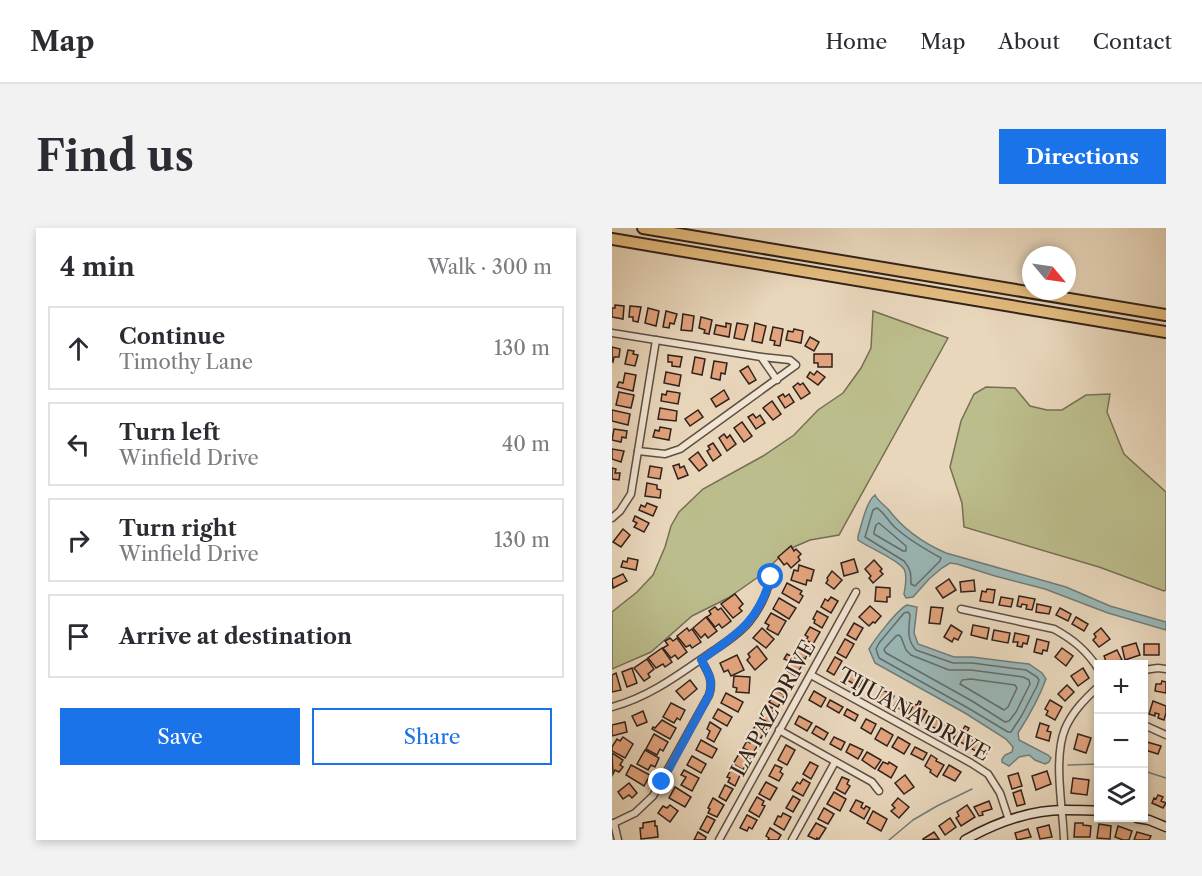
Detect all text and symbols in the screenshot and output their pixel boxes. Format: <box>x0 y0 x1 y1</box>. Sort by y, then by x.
text: Map <box>30 24 94 58</box>
text: Home <box>826 29 887 54</box>
text: Map <box>920 29 965 54</box>
text: About <box>998 29 1060 54</box>
text: Contact <box>1093 29 1172 54</box>
button: Directions <box>999 129 1166 184</box>
text: Find us <box>36 130 194 182</box>
north arrow <box>1022 246 1076 300</box>
text: 4 min <box>60 251 135 283</box>
text: Walk · 300 m <box>428 255 552 279</box>
text: Continue <box>119 323 225 350</box>
icon: ahead <box>62 332 95 365</box>
text: 130 m <box>494 336 550 360</box>
text: Timothy Lane <box>119 350 253 374</box>
text: Turn left <box>119 419 220 446</box>
icon: left <box>62 428 95 461</box>
text: 40 m <box>502 432 550 456</box>
text: Winfield Drive <box>119 446 259 470</box>
text: Turn right <box>119 515 237 542</box>
icon: right <box>62 524 95 557</box>
text: 130 m <box>494 528 550 552</box>
text: Winfield Drive <box>119 542 259 566</box>
route start <box>757 563 783 589</box>
icon: arrive <box>62 620 95 653</box>
text: Arrive at destination <box>119 623 352 650</box>
street label: LA PAZ DRIVE <box>725 636 821 780</box>
map controls <box>1094 660 1148 822</box>
button: + <box>1094 660 1148 714</box>
street label: TIJUANA DRIVE <box>834 662 994 766</box>
button: Save <box>60 708 300 765</box>
button: Share <box>312 708 552 765</box>
button: − <box>1094 714 1148 768</box>
route end <box>648 768 674 794</box>
button: layers <box>1094 768 1148 822</box>

